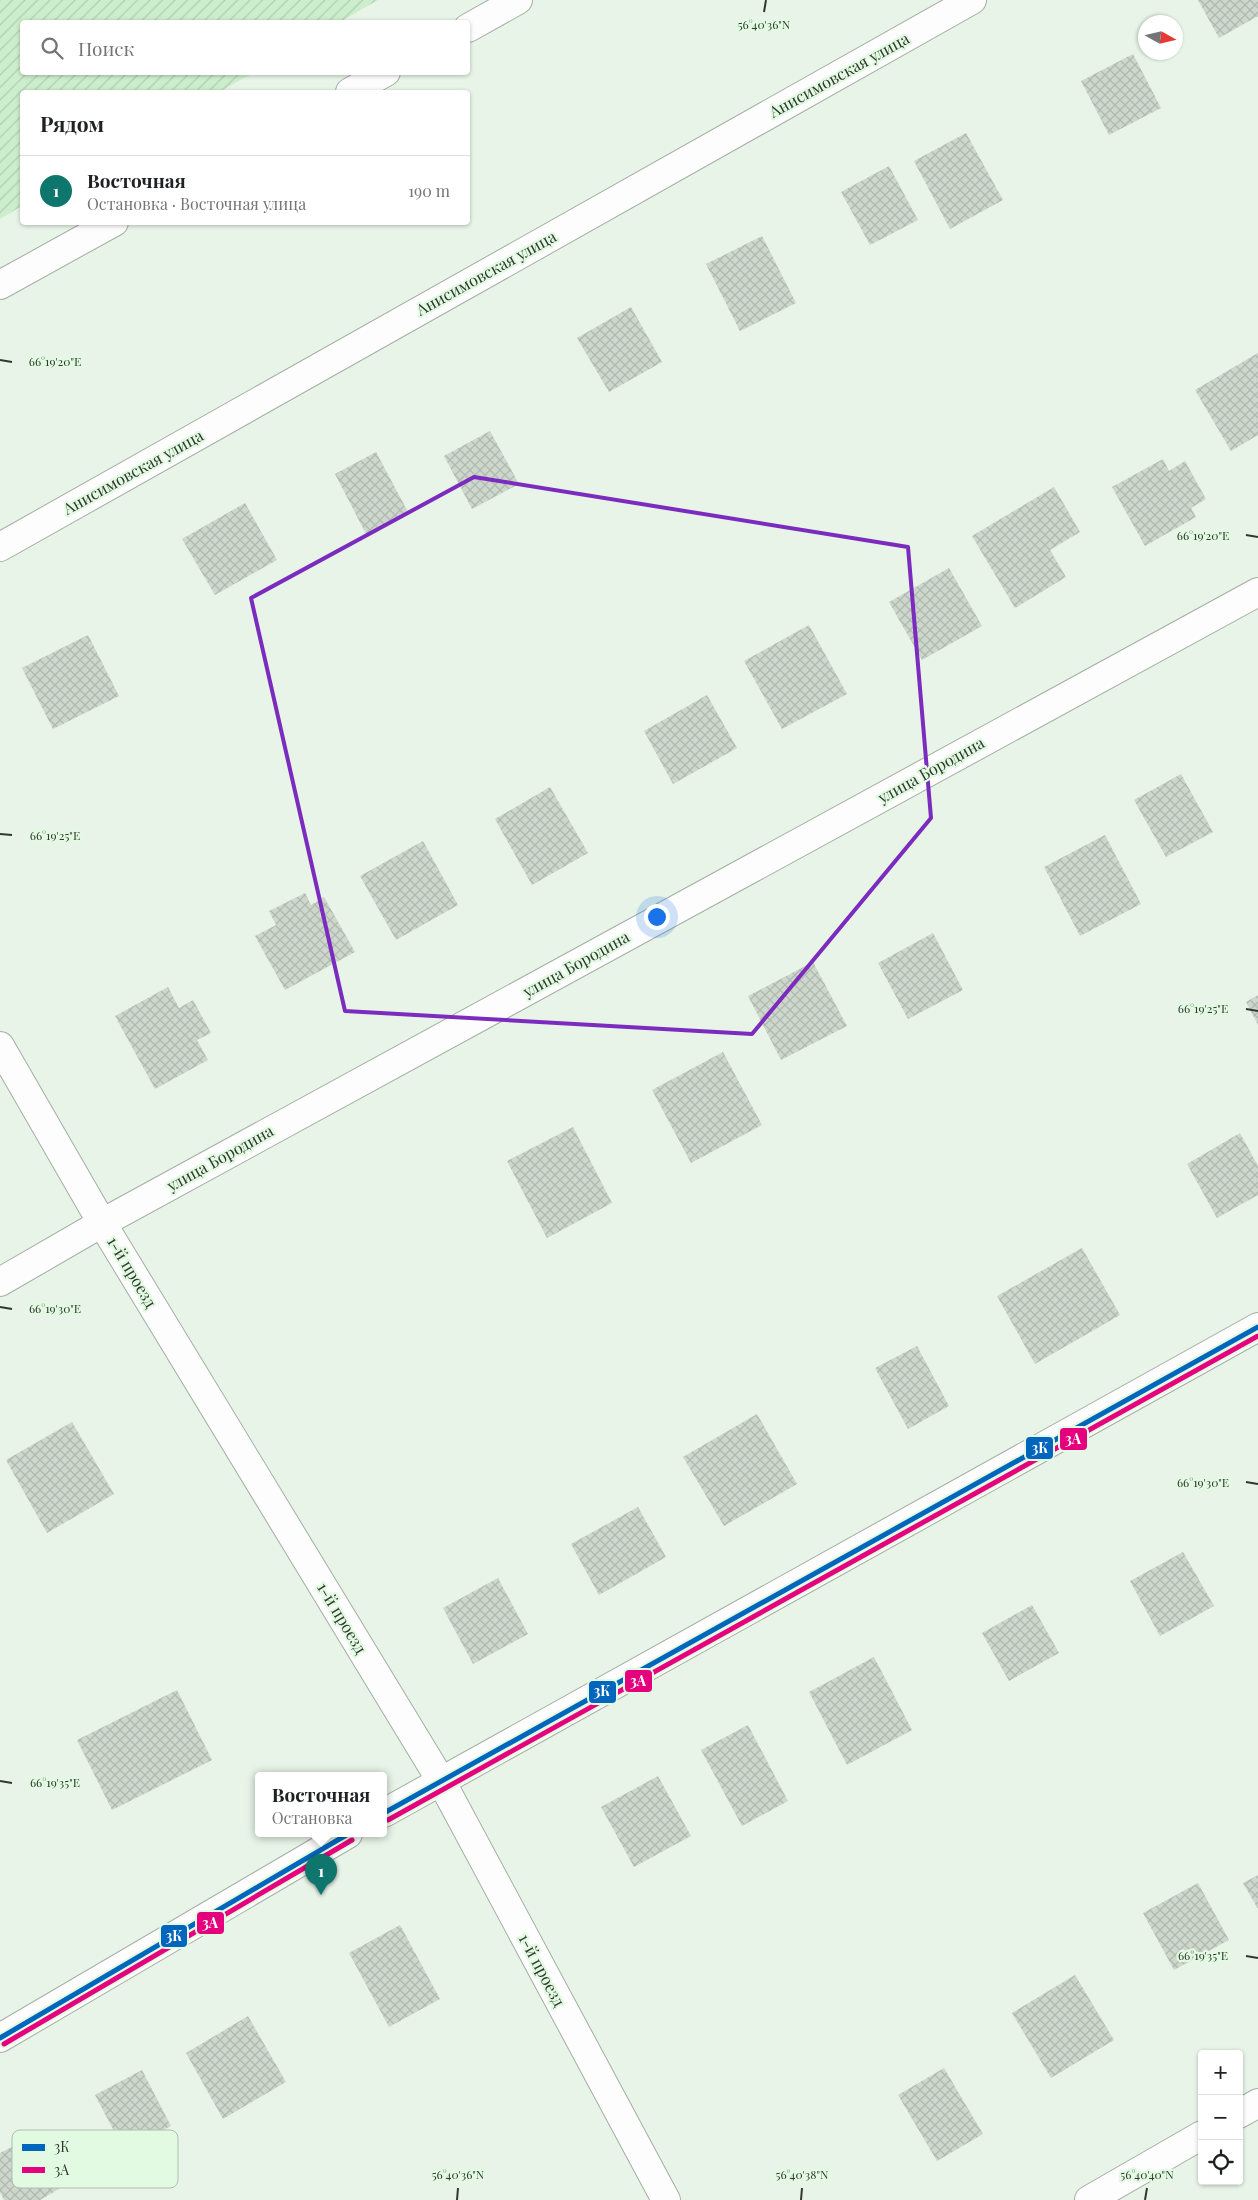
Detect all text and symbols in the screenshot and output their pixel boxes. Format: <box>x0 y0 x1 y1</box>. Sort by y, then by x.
north arrow <box>1138 15 1183 60</box>
text: 56°40'36"N <box>738 16 791 32</box>
search box <box>20 20 470 75</box>
street label: Анисимовская улица <box>764 27 913 122</box>
icon: search <box>38 34 66 62</box>
text: Поиск <box>78 35 134 61</box>
text: Рядом <box>40 109 104 137</box>
text: Восточная <box>87 167 186 193</box>
text: 1 <box>53 180 59 201</box>
text: 190 m <box>408 180 450 201</box>
text: Остановка · Восточная улица <box>87 193 306 214</box>
street label: Анисимовская улица <box>411 225 560 320</box>
text: 66°19'20"E <box>29 353 81 369</box>
street label: Анисимовская улица <box>58 424 207 519</box>
text: 66°19'20"E <box>1177 527 1229 543</box>
street label: улица Бородина <box>873 732 988 808</box>
text: 66°19'25"E <box>30 827 80 843</box>
your location <box>644 904 670 930</box>
street label: улица Бородина <box>518 926 633 1002</box>
text: 66°19'25"E <box>1178 1000 1228 1016</box>
street label: улица Бородина <box>162 1120 277 1196</box>
street label: 1-й проезд <box>103 1232 162 1312</box>
text: 66°19'30"E <box>29 1300 81 1316</box>
line badge: 3А <box>1059 1427 1088 1451</box>
text: 3А <box>1065 1429 1082 1448</box>
line badge: 3К <box>1025 1436 1054 1460</box>
text: 3К <box>1032 1438 1048 1457</box>
text: 66°19'30"E <box>1177 1474 1229 1490</box>
street label: 1-й проезд <box>313 1578 372 1658</box>
line badge: 3А <box>624 1669 653 1693</box>
text: 3А <box>630 1671 647 1690</box>
line badge: 3К <box>588 1680 617 1704</box>
text: 3К <box>594 1681 610 1700</box>
popup <box>255 1772 387 1837</box>
text: 66°19'35"E <box>30 1774 80 1790</box>
text: Восточная <box>272 1781 370 1807</box>
text: Остановка <box>272 1807 353 1828</box>
pin: 1 <box>305 1854 337 1895</box>
line badge: 3А <box>196 1911 225 1935</box>
text: 3А <box>202 1913 219 1932</box>
line badge: 3К <box>160 1924 188 1948</box>
text: 3К <box>166 1926 182 1945</box>
street label: 1-й проезд <box>515 1930 571 2010</box>
text: 66°19'35"E <box>1178 1947 1228 1963</box>
map controls <box>1198 2050 1243 2185</box>
button: + <box>1198 2050 1243 2095</box>
button: − <box>1198 2095 1243 2140</box>
legend <box>12 2130 178 2188</box>
text: 3К <box>54 2137 70 2156</box>
button: locate <box>1198 2140 1243 2185</box>
text: 3А <box>54 2160 69 2179</box>
text: 56°40'36"N <box>432 2166 485 2182</box>
text: 56°40'38"N <box>776 2166 829 2182</box>
text: 56°40'40"N <box>1120 2166 1174 2182</box>

